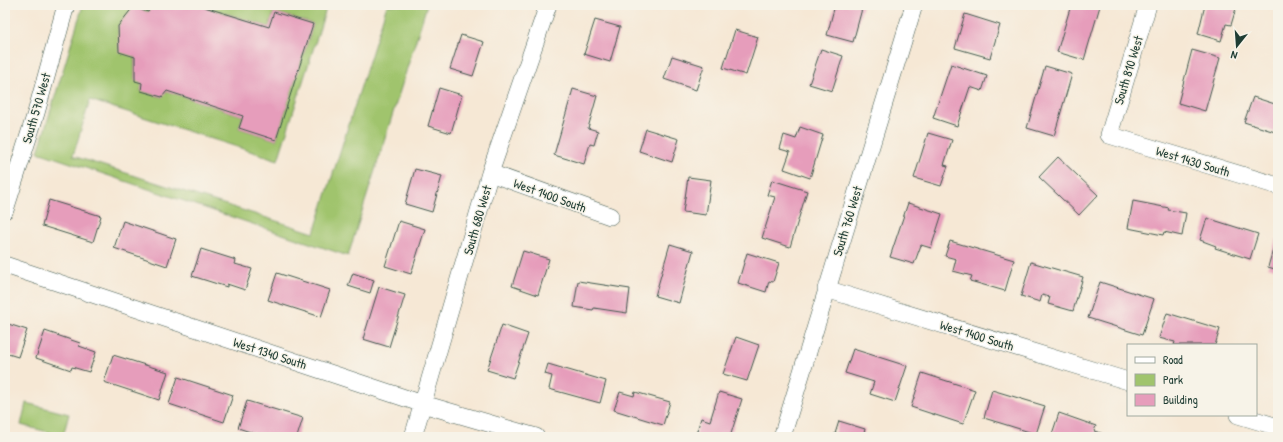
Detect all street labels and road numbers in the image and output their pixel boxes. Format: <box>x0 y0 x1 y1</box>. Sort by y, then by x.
street label: South 810 West <box>1109 33 1147 107</box>
street label: South 570 West <box>17 70 55 145</box>
street label: West 1430 South <box>1154 141 1233 181</box>
street label: West 1400 South <box>511 174 589 217</box>
street label: South 680 West <box>458 183 496 257</box>
street label: South 760 West <box>828 183 866 258</box>
street label: West 1400 South <box>938 315 1017 355</box>
street label: West 1340 South <box>231 333 310 374</box>

